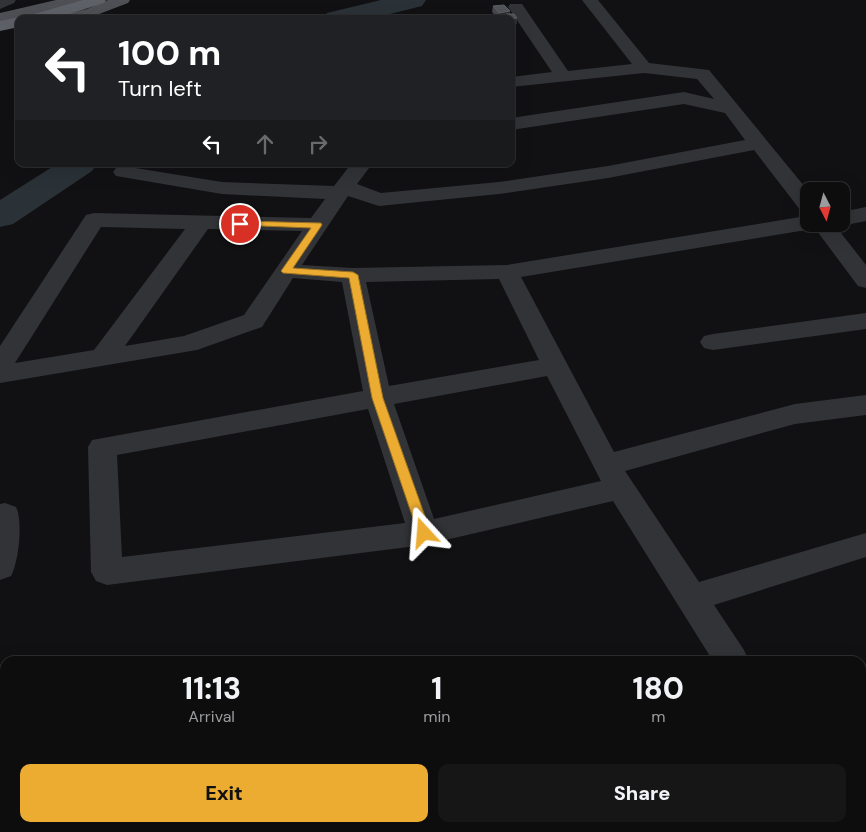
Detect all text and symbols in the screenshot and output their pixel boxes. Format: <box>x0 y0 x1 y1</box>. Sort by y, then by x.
text: 100 m <box>118 30 221 76</box>
icon: left <box>35 35 100 100</box>
text: Turn left <box>118 74 202 103</box>
icon: left <box>198 130 226 158</box>
icon: ahead <box>251 130 279 158</box>
icon: right <box>304 130 332 158</box>
north arrow <box>800 182 850 232</box>
map controls <box>800 182 850 232</box>
pin <box>219 203 261 245</box>
icon: arrive <box>226 210 254 238</box>
position arrow <box>397 506 449 558</box>
text: 11:13 <box>182 669 241 708</box>
text: 1 <box>431 669 442 708</box>
text: 180 <box>633 669 684 708</box>
text: Arrival <box>188 706 235 727</box>
text: min <box>423 706 451 727</box>
text: m <box>651 706 665 727</box>
button: Exit <box>20 764 428 822</box>
button: Share <box>438 764 846 822</box>

